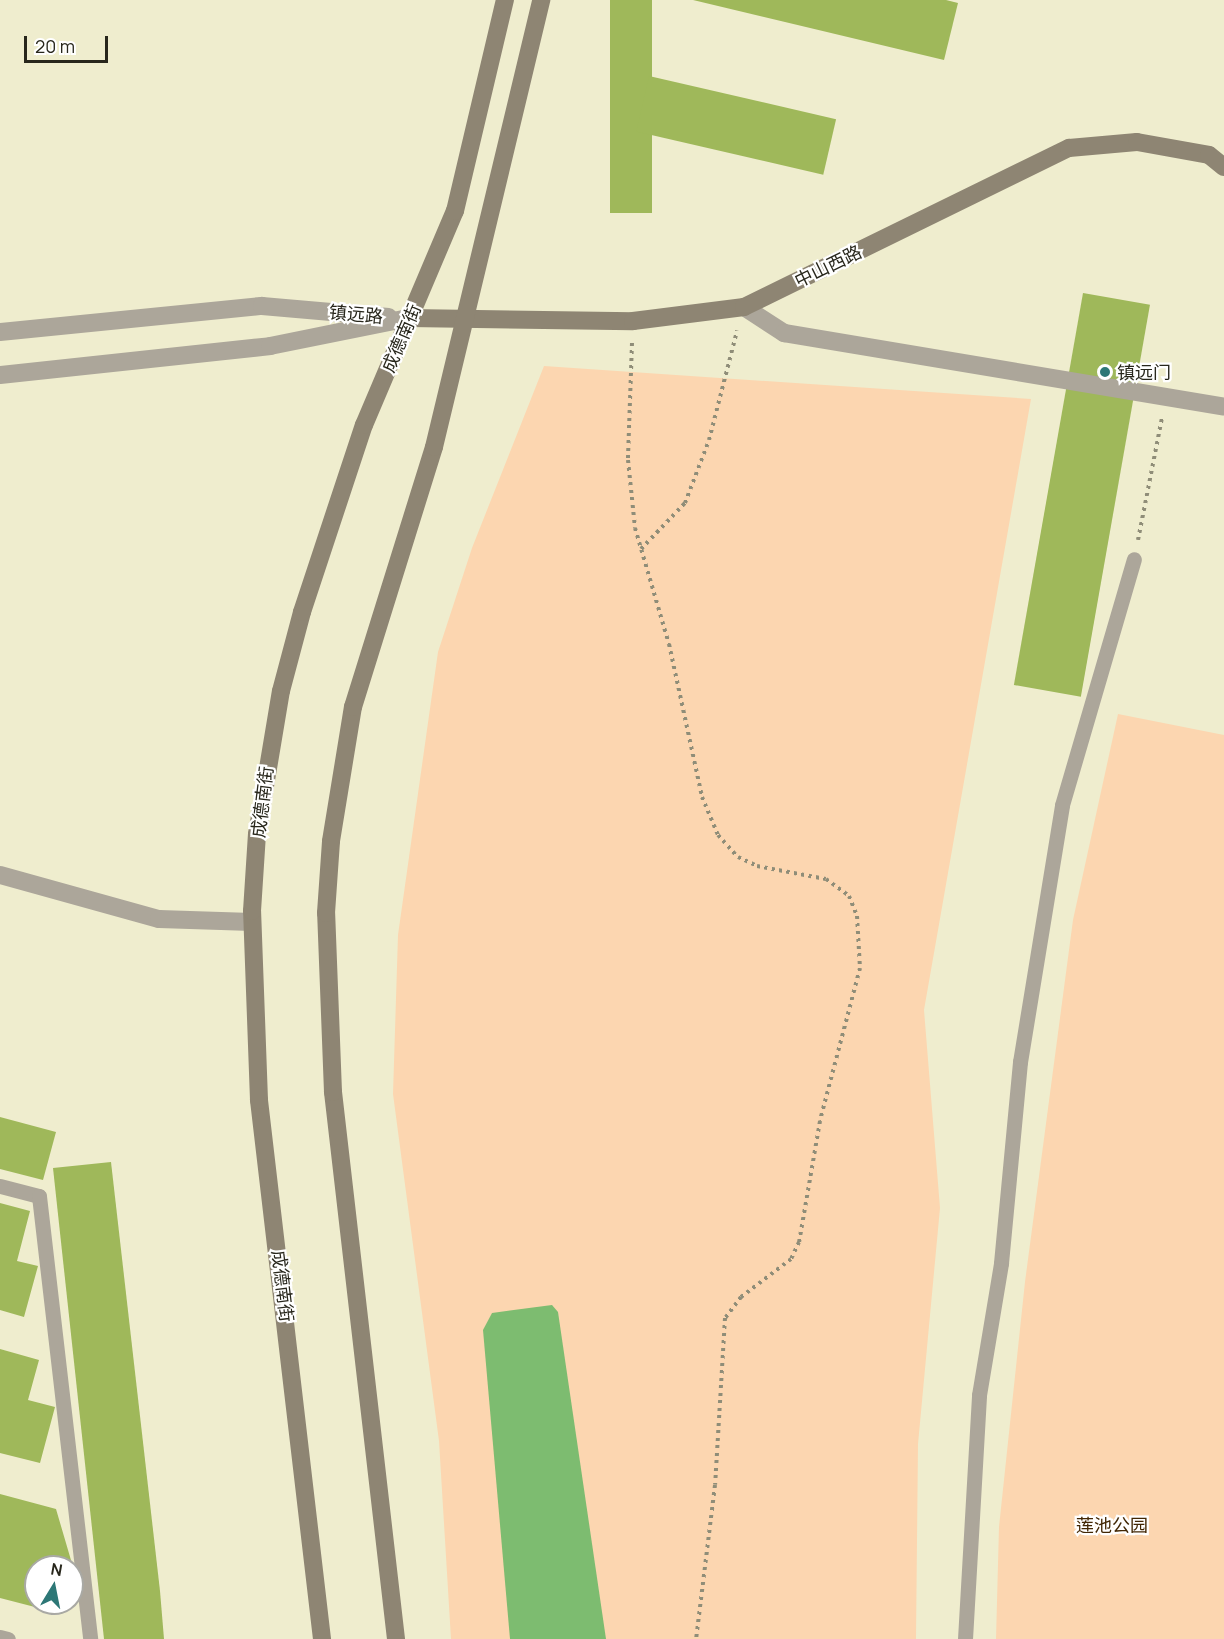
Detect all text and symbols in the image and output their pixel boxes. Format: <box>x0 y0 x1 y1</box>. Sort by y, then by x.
scale bar <box>27 24 111 62</box>
text: 20 m <box>35 34 75 58</box>
street label: 中山西路 <box>791 241 865 291</box>
street label: 镇远路 <box>328 301 384 327</box>
street label: 成德南街 <box>377 301 425 375</box>
place label: 镇远门 <box>1117 361 1171 383</box>
marker: 镇远门 <box>1098 365 1112 379</box>
street label: 成德南街 <box>247 765 277 839</box>
street label: 成德南街 <box>268 1249 298 1323</box>
park label: 莲池公园 <box>1076 1514 1148 1536</box>
north arrow <box>24 1555 84 1615</box>
text: N <box>49 1557 64 1581</box>

